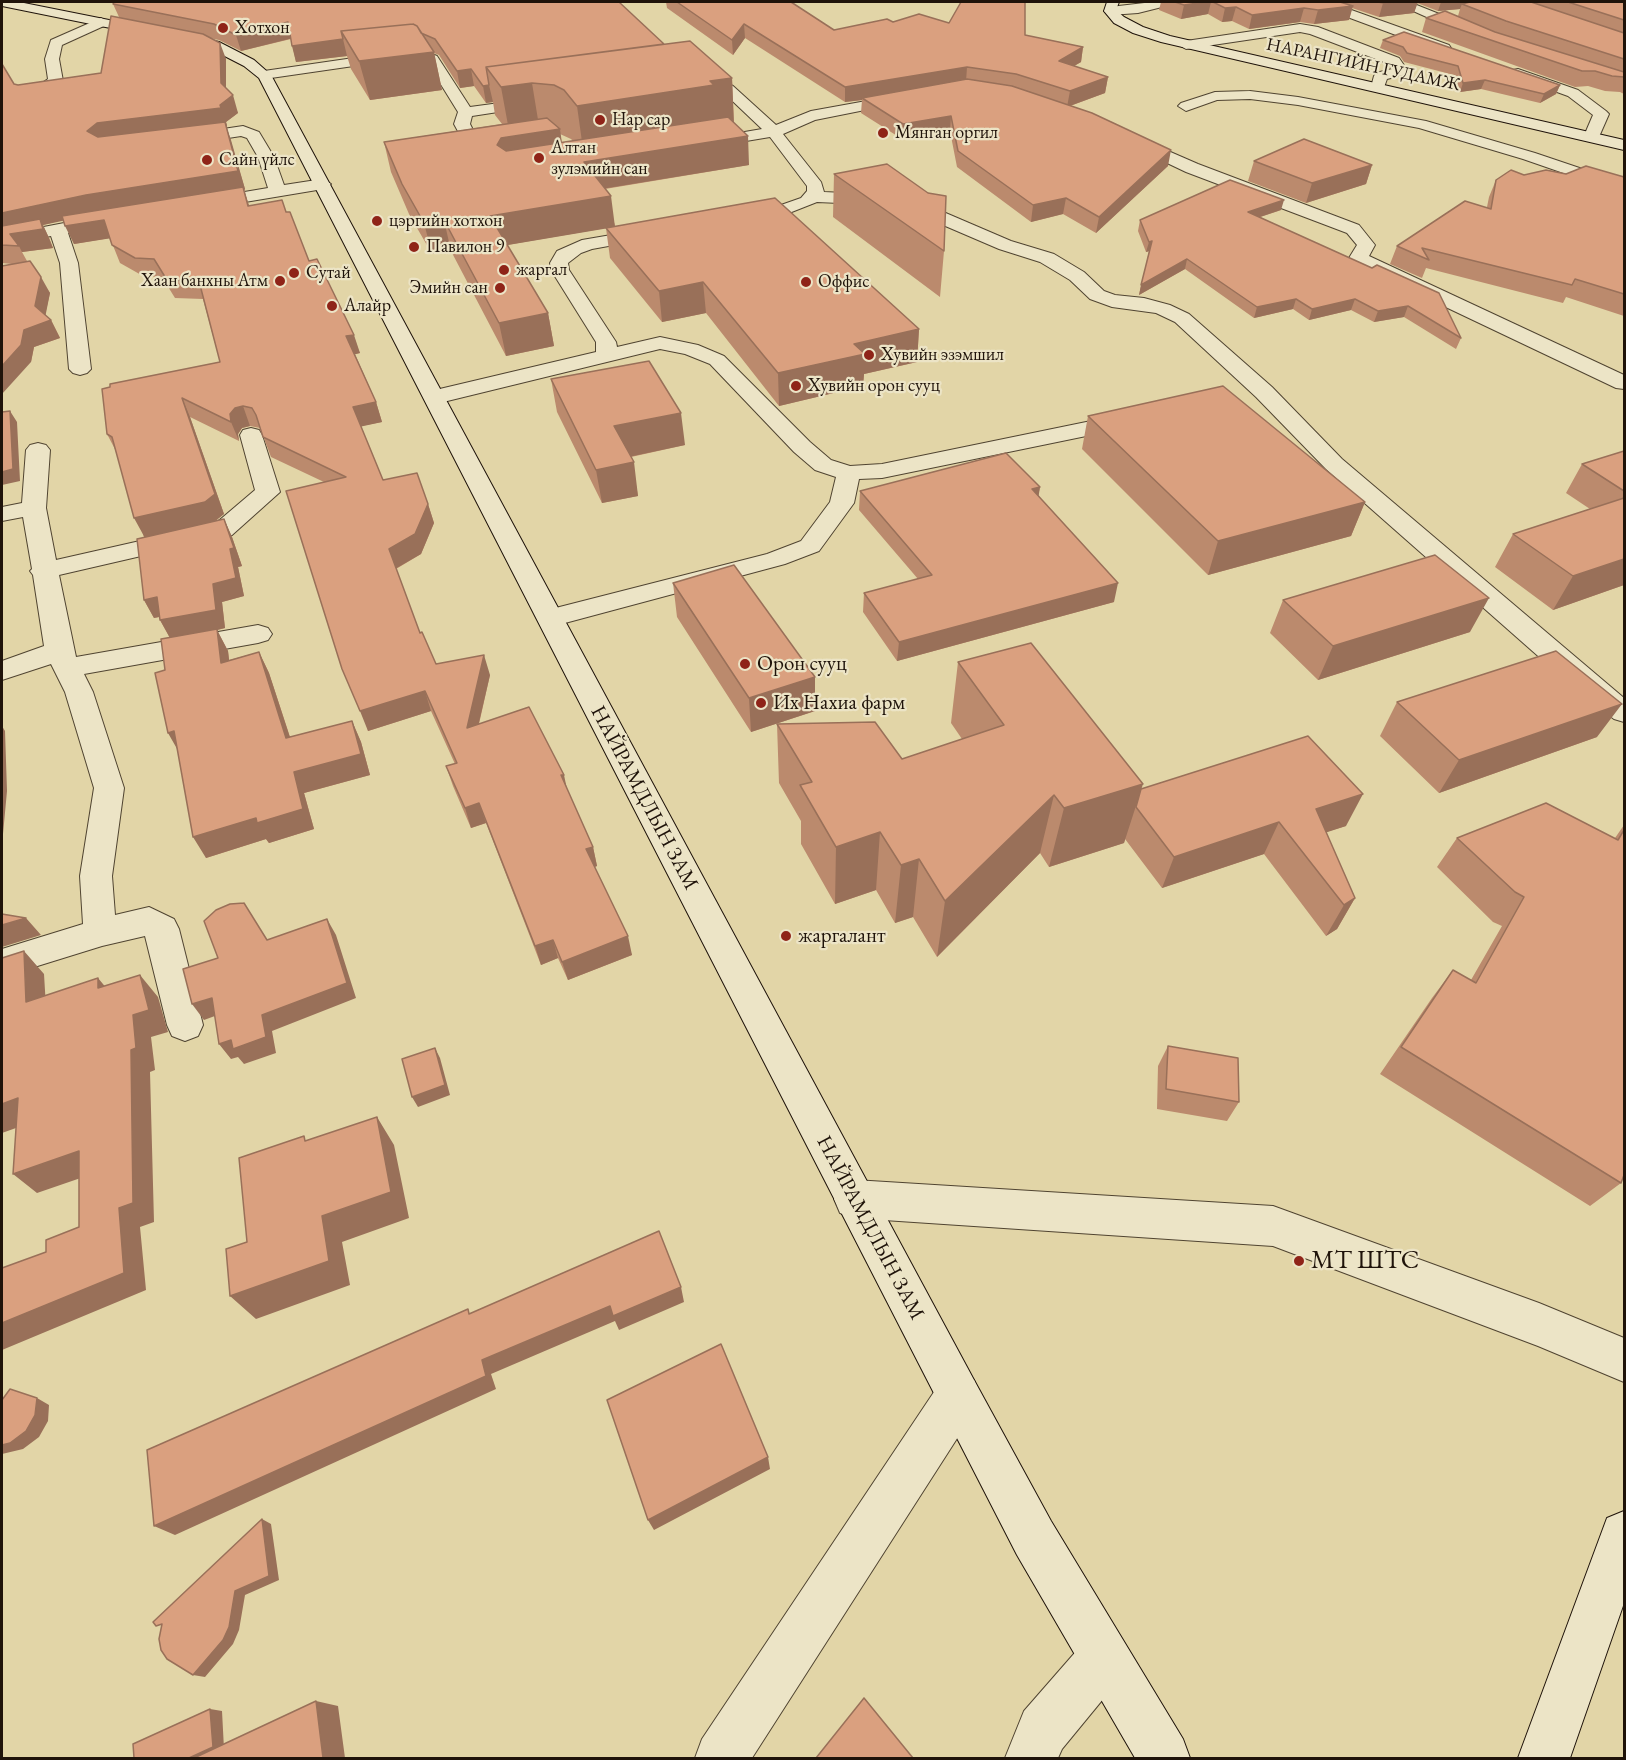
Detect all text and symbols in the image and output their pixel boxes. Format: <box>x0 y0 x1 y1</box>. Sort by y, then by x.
place label: Хотхон <box>235 17 290 39</box>
marker: Хотхон <box>216 21 230 35</box>
street label: НАРАНГИЙН ГУДАМЖ <box>1264 34 1462 96</box>
place label: Нар сар <box>612 109 670 131</box>
marker: Нар сар <box>593 113 607 127</box>
place label: Мянган оргил <box>895 122 998 144</box>
marker: Мянган оргил <box>876 126 890 140</box>
place label: Алтан зулэмийн сан <box>551 137 648 180</box>
place label: Сайн үйлс <box>219 149 295 171</box>
marker: Алтан зулэмийн сан <box>532 151 546 165</box>
marker: Сайн үйлс <box>200 153 214 167</box>
place label: цэргийн хотхон <box>389 210 502 232</box>
marker: цэргийн хотхон <box>370 214 384 228</box>
place label: Павилон 9 <box>426 236 504 258</box>
marker: Павилон 9 <box>407 240 421 254</box>
place label: жаргал <box>516 259 567 281</box>
place label: Сутай <box>306 262 351 284</box>
marker: жаргал <box>497 263 511 277</box>
marker: Сутай <box>287 266 301 280</box>
place label: Хаан банхны Атм <box>141 270 268 292</box>
place label: Оффис <box>818 271 870 293</box>
marker: Хаан банхны Атм <box>273 274 287 288</box>
marker: Оффис <box>799 275 813 289</box>
place label: Эмийн сан <box>409 277 488 299</box>
marker: Эмийн сан <box>493 281 507 295</box>
place label: Алайр <box>344 295 391 317</box>
marker: Алайр <box>325 299 339 313</box>
place label: Хувийн эзэмшил <box>881 344 1004 366</box>
marker: Хувийн эзэмшил <box>862 348 876 362</box>
place label: Хувийн орон сууц <box>808 375 940 397</box>
marker: Хувийн орон сууц <box>789 379 803 393</box>
place label: Орон сууц <box>757 651 847 677</box>
marker: Орон сууц <box>738 657 752 671</box>
place label: Их Нахиа фарм <box>773 690 905 716</box>
marker: Их Нахиа фарм <box>754 696 768 710</box>
street label: НАЙРАМДЛЫН ЗАМ <box>585 702 703 894</box>
place label: жаргалант <box>798 923 886 949</box>
marker: жаргалант <box>779 929 793 943</box>
street label: НАЙРАМДЛЫН ЗАМ <box>811 1132 929 1324</box>
place label: МТ ШТС <box>1311 1245 1419 1277</box>
marker: МТ ШТС <box>1292 1254 1306 1268</box>

